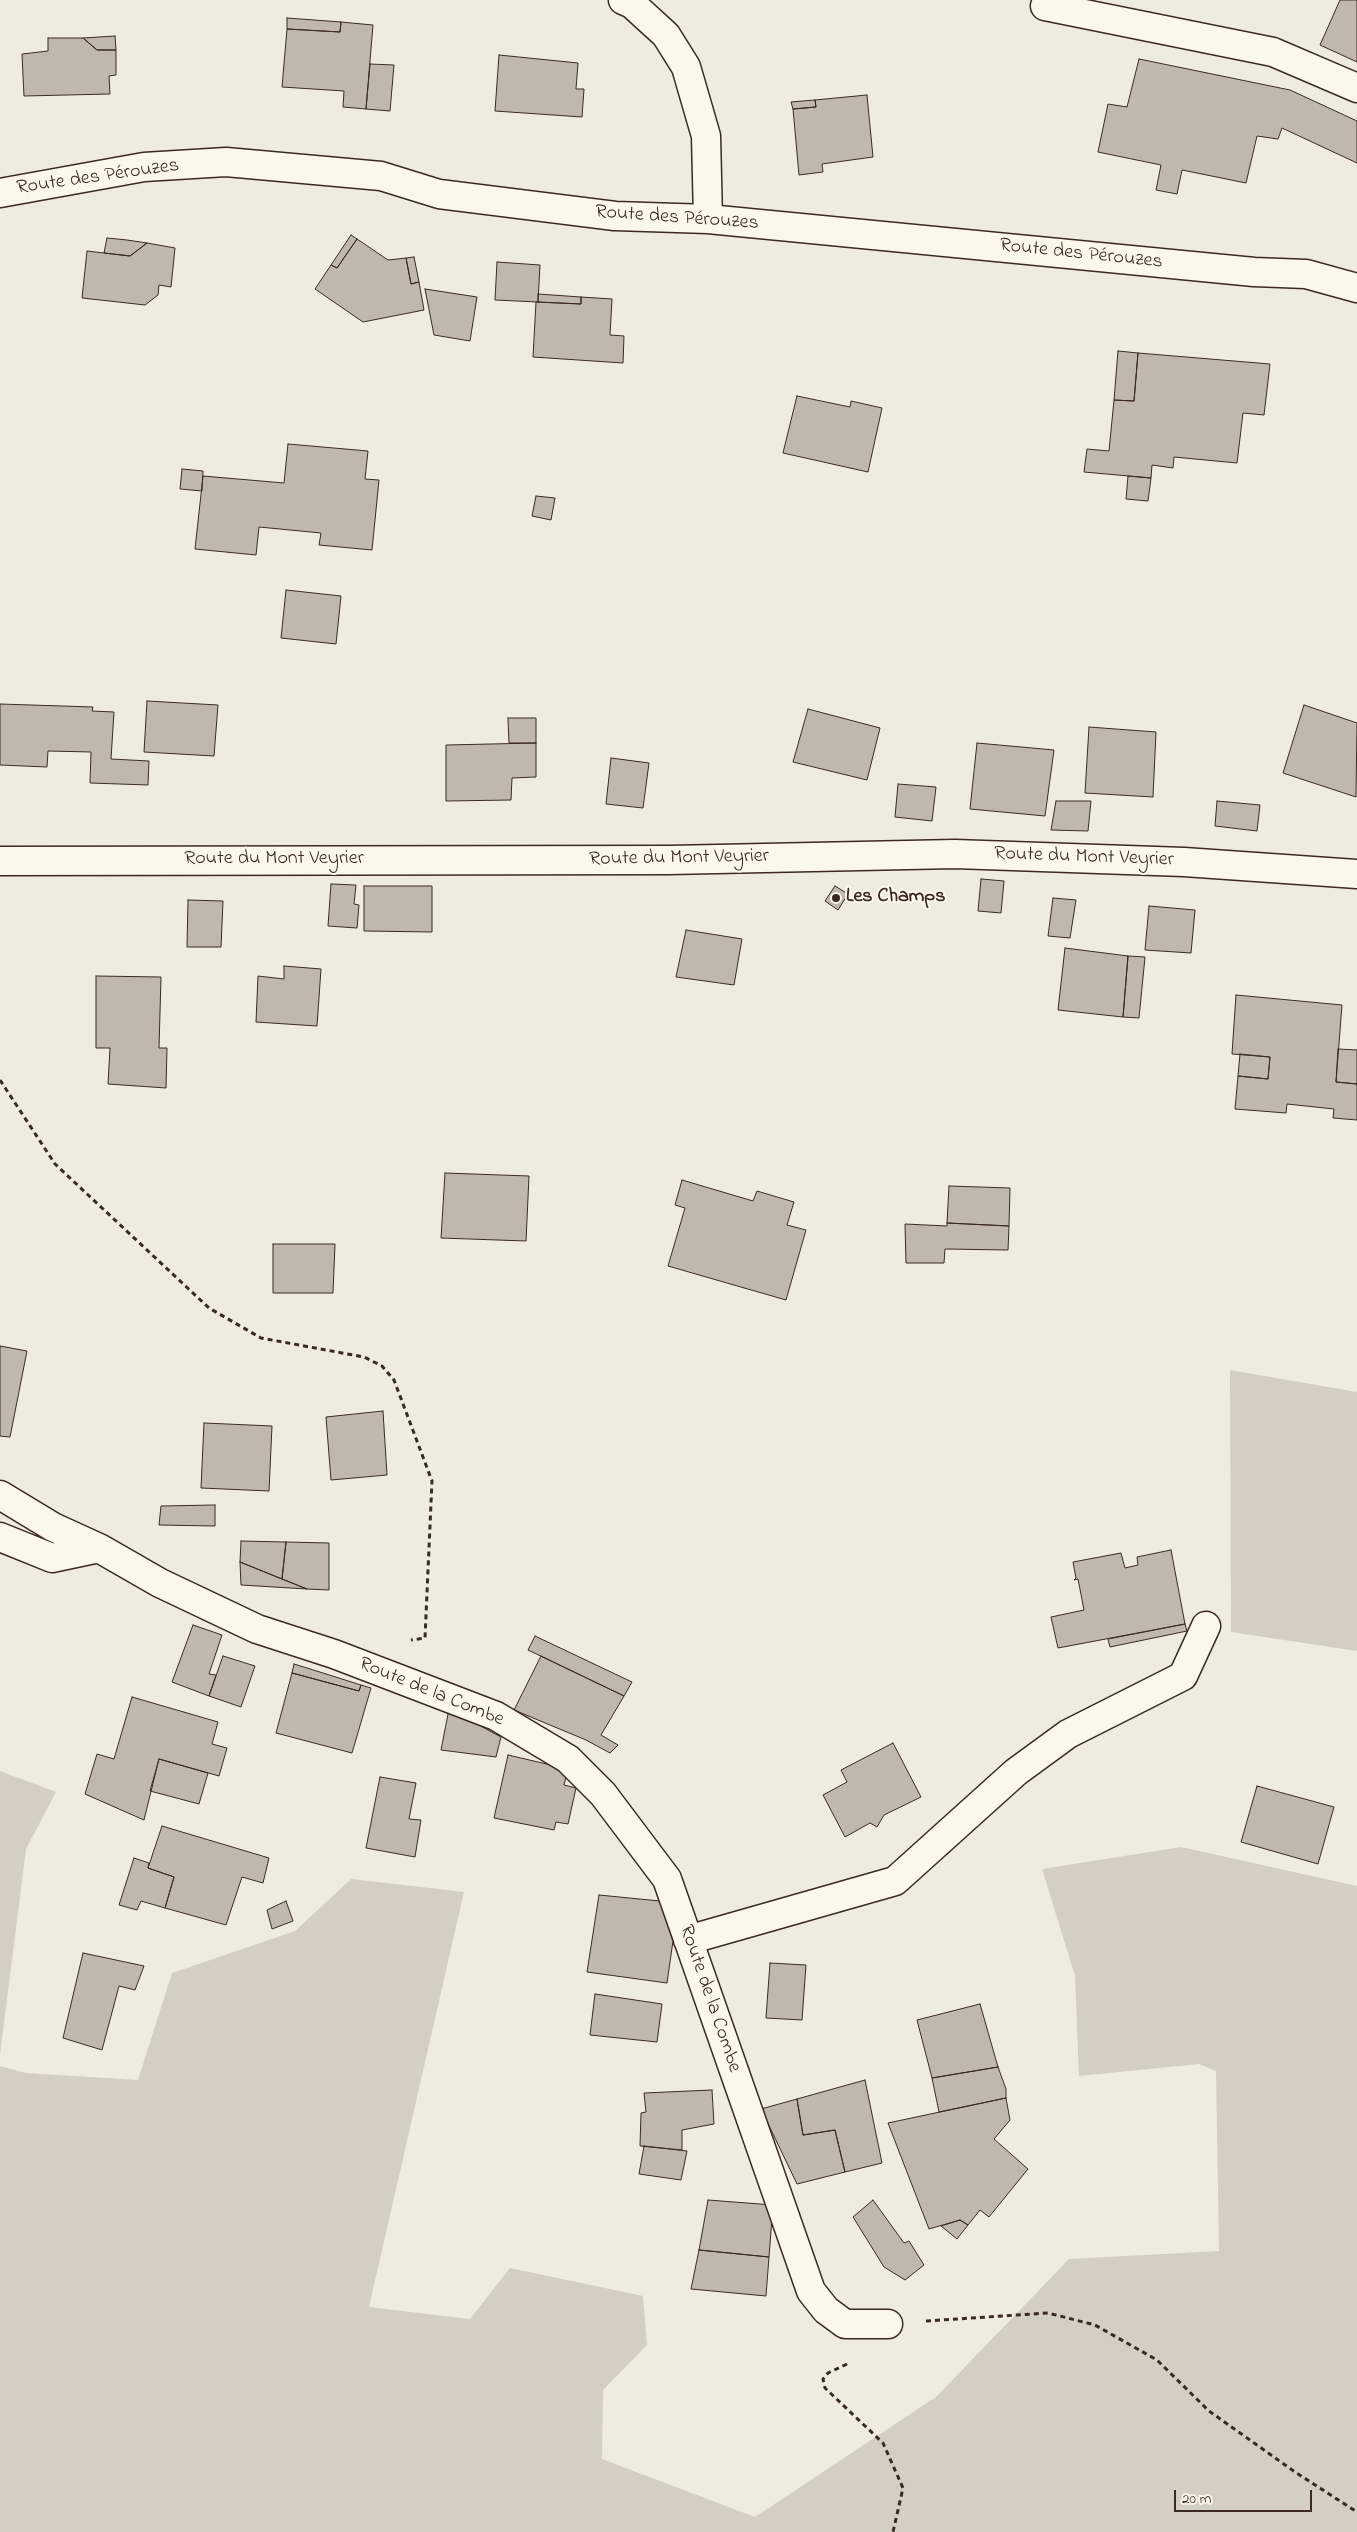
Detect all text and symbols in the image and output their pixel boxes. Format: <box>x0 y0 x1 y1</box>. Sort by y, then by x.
street label: Route des Pérouzes <box>15 155 181 201</box>
street label: Route des Pérouzes <box>594 201 760 237</box>
street label: Route des Pérouzes <box>998 235 1164 275</box>
street label: Route du Mont Veyrier <box>994 843 1174 873</box>
street label: Route du Mont Veyrier <box>589 845 769 873</box>
street label: Route du Mont Veyrier <box>184 848 364 872</box>
place label: Les Champs <box>846 886 945 910</box>
marker: Les Champs <box>830 892 842 904</box>
street label: Route de la Combe <box>355 1653 507 1733</box>
street label: Route de la Combe <box>673 1922 745 2076</box>
scale bar <box>1177 2480 1314 2512</box>
text: 20 m <box>1182 2488 1211 2510</box>

